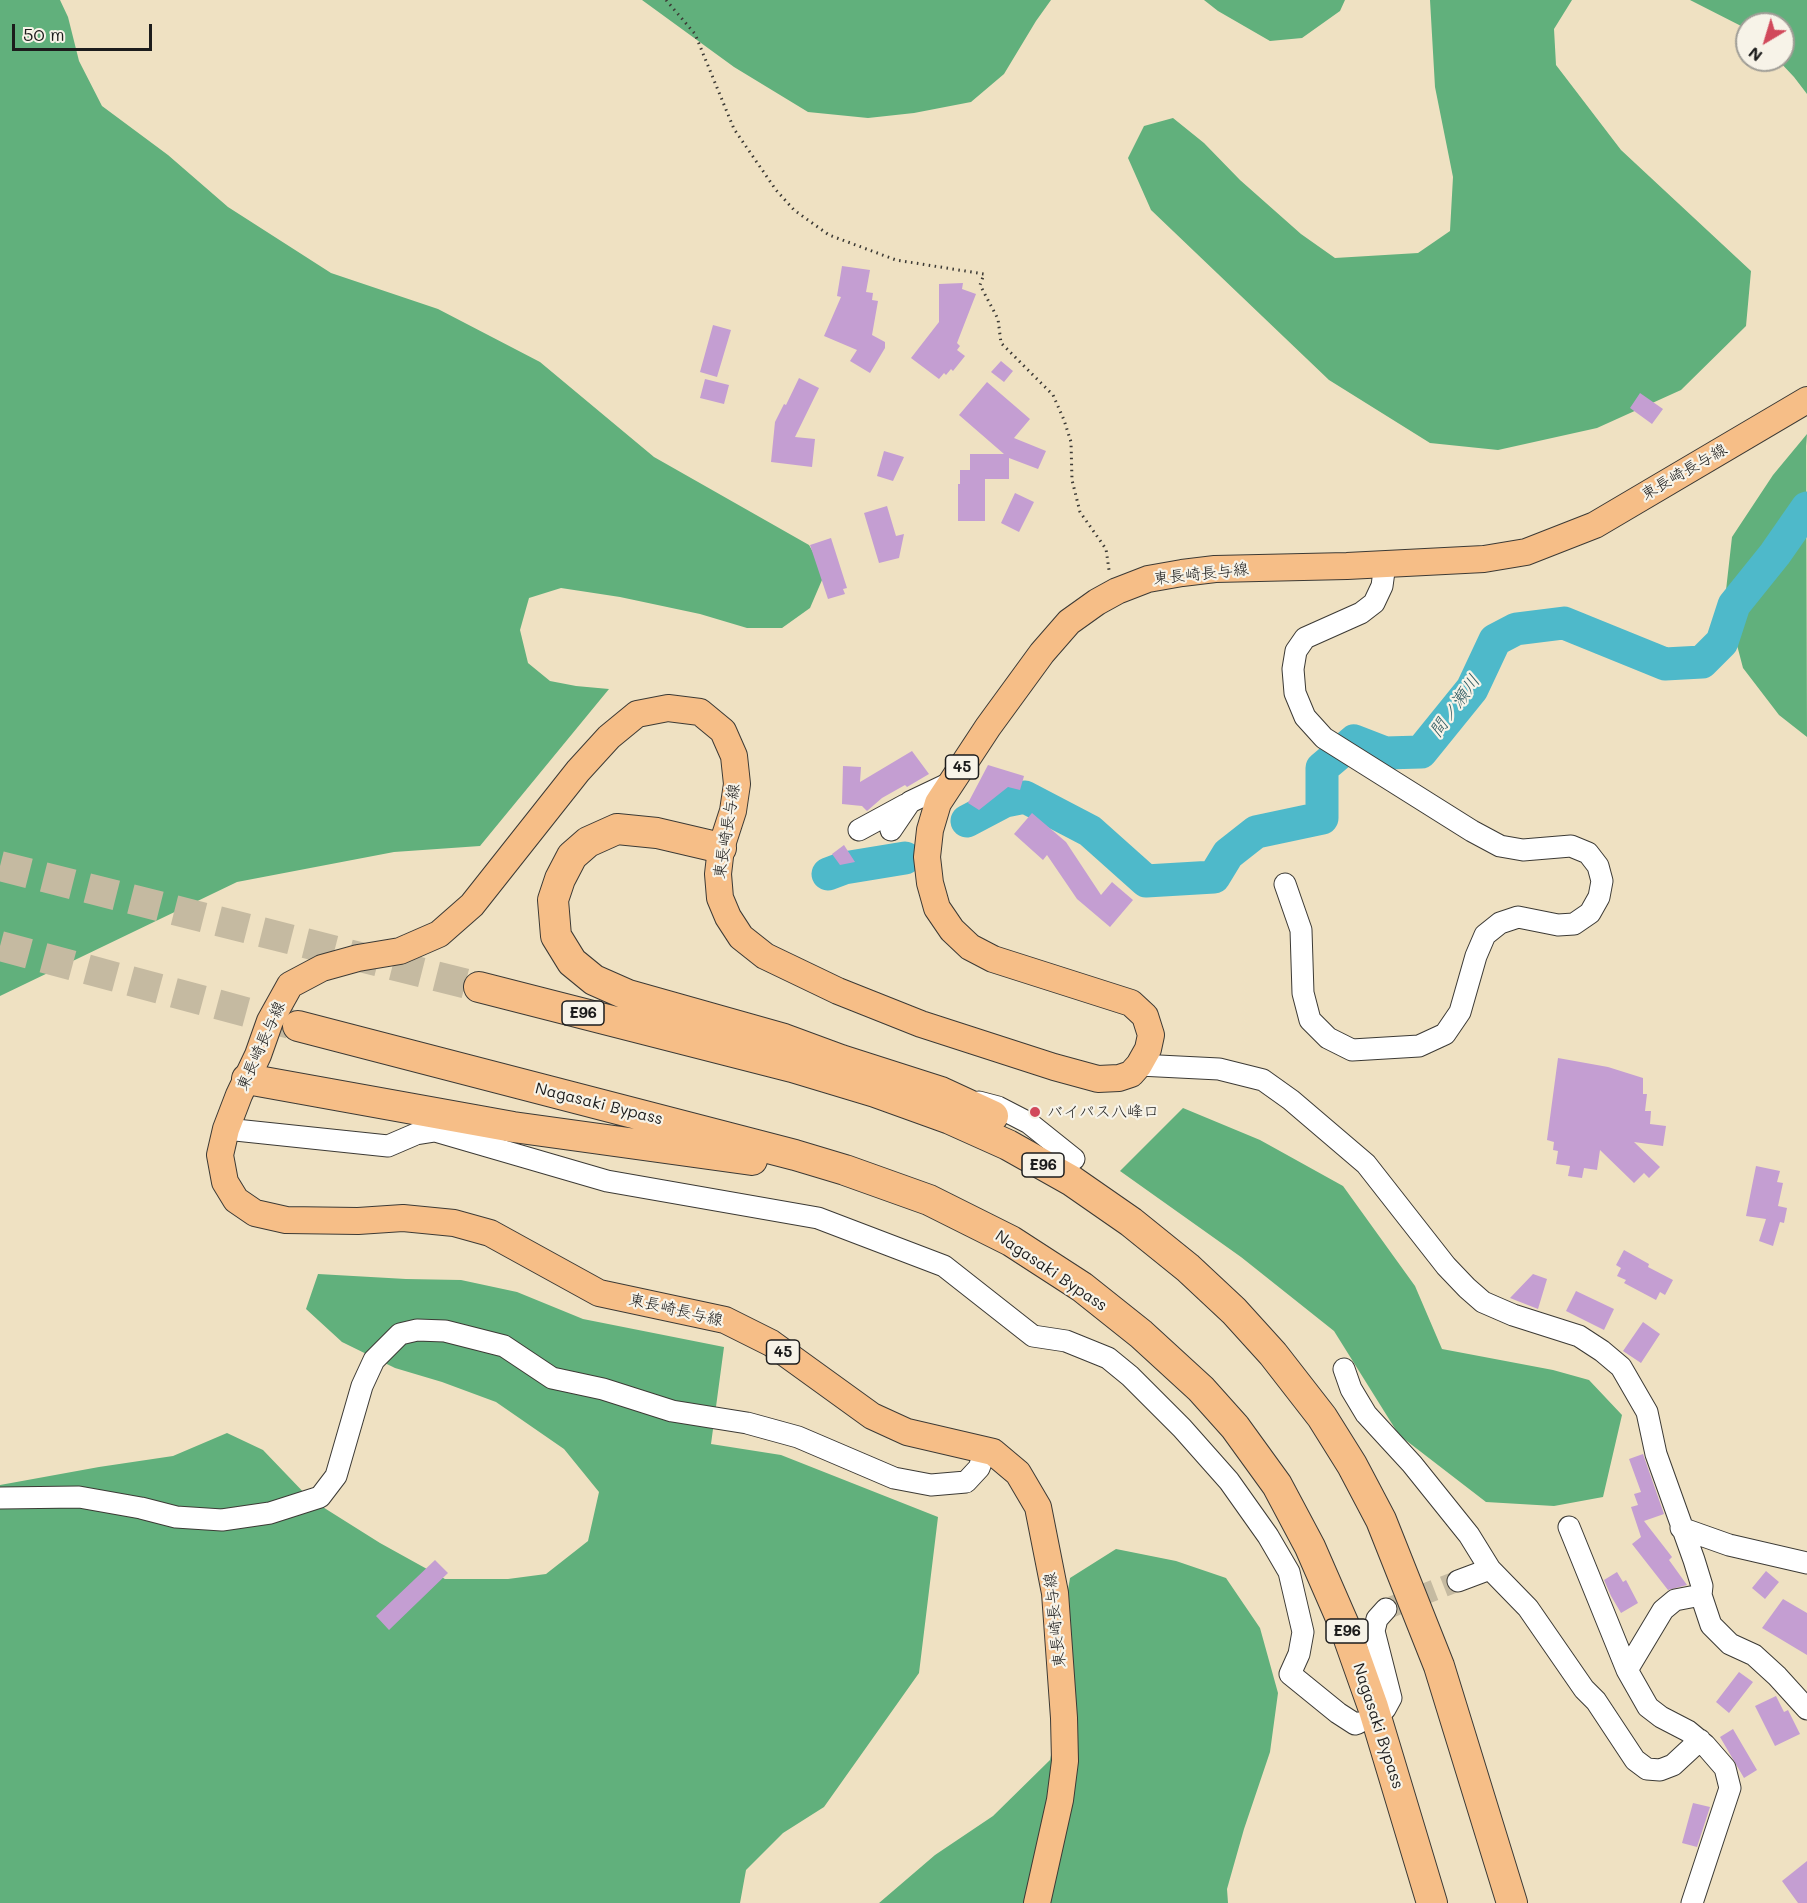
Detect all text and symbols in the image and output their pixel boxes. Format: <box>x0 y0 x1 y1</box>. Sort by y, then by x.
scale bar <box>15 12 154 50</box>
north arrow <box>1735 12 1795 72</box>
text: 50 m <box>23 22 65 46</box>
text: N <box>1744 43 1766 67</box>
street label: 東長崎長与線 <box>1638 440 1730 504</box>
street label: 東長崎長与線 <box>1152 559 1250 589</box>
water label: 間ノ瀬川 <box>1425 671 1485 741</box>
road number: 45 <box>946 755 978 779</box>
street label: 東長崎長与線 <box>710 782 744 880</box>
street label: 東長崎長与線 <box>233 998 289 1094</box>
road number: E96 <box>562 1001 604 1025</box>
street label: Nagasaki Bypass <box>533 1079 665 1129</box>
place label: バイパス八峰口 <box>1047 1102 1159 1122</box>
marker: バイパス八峰口 <box>1028 1105 1042 1119</box>
road number: E96 <box>1022 1153 1064 1177</box>
street label: Nagasaki Bypass <box>991 1226 1111 1316</box>
street label: 東長崎長与線 <box>627 1290 725 1330</box>
road number: 45 <box>766 1340 800 1364</box>
street label: 東長崎長与線 <box>1040 1571 1070 1669</box>
road number: E96 <box>1326 1619 1368 1643</box>
street label: Nagasaki Bypass <box>1349 1661 1407 1791</box>

